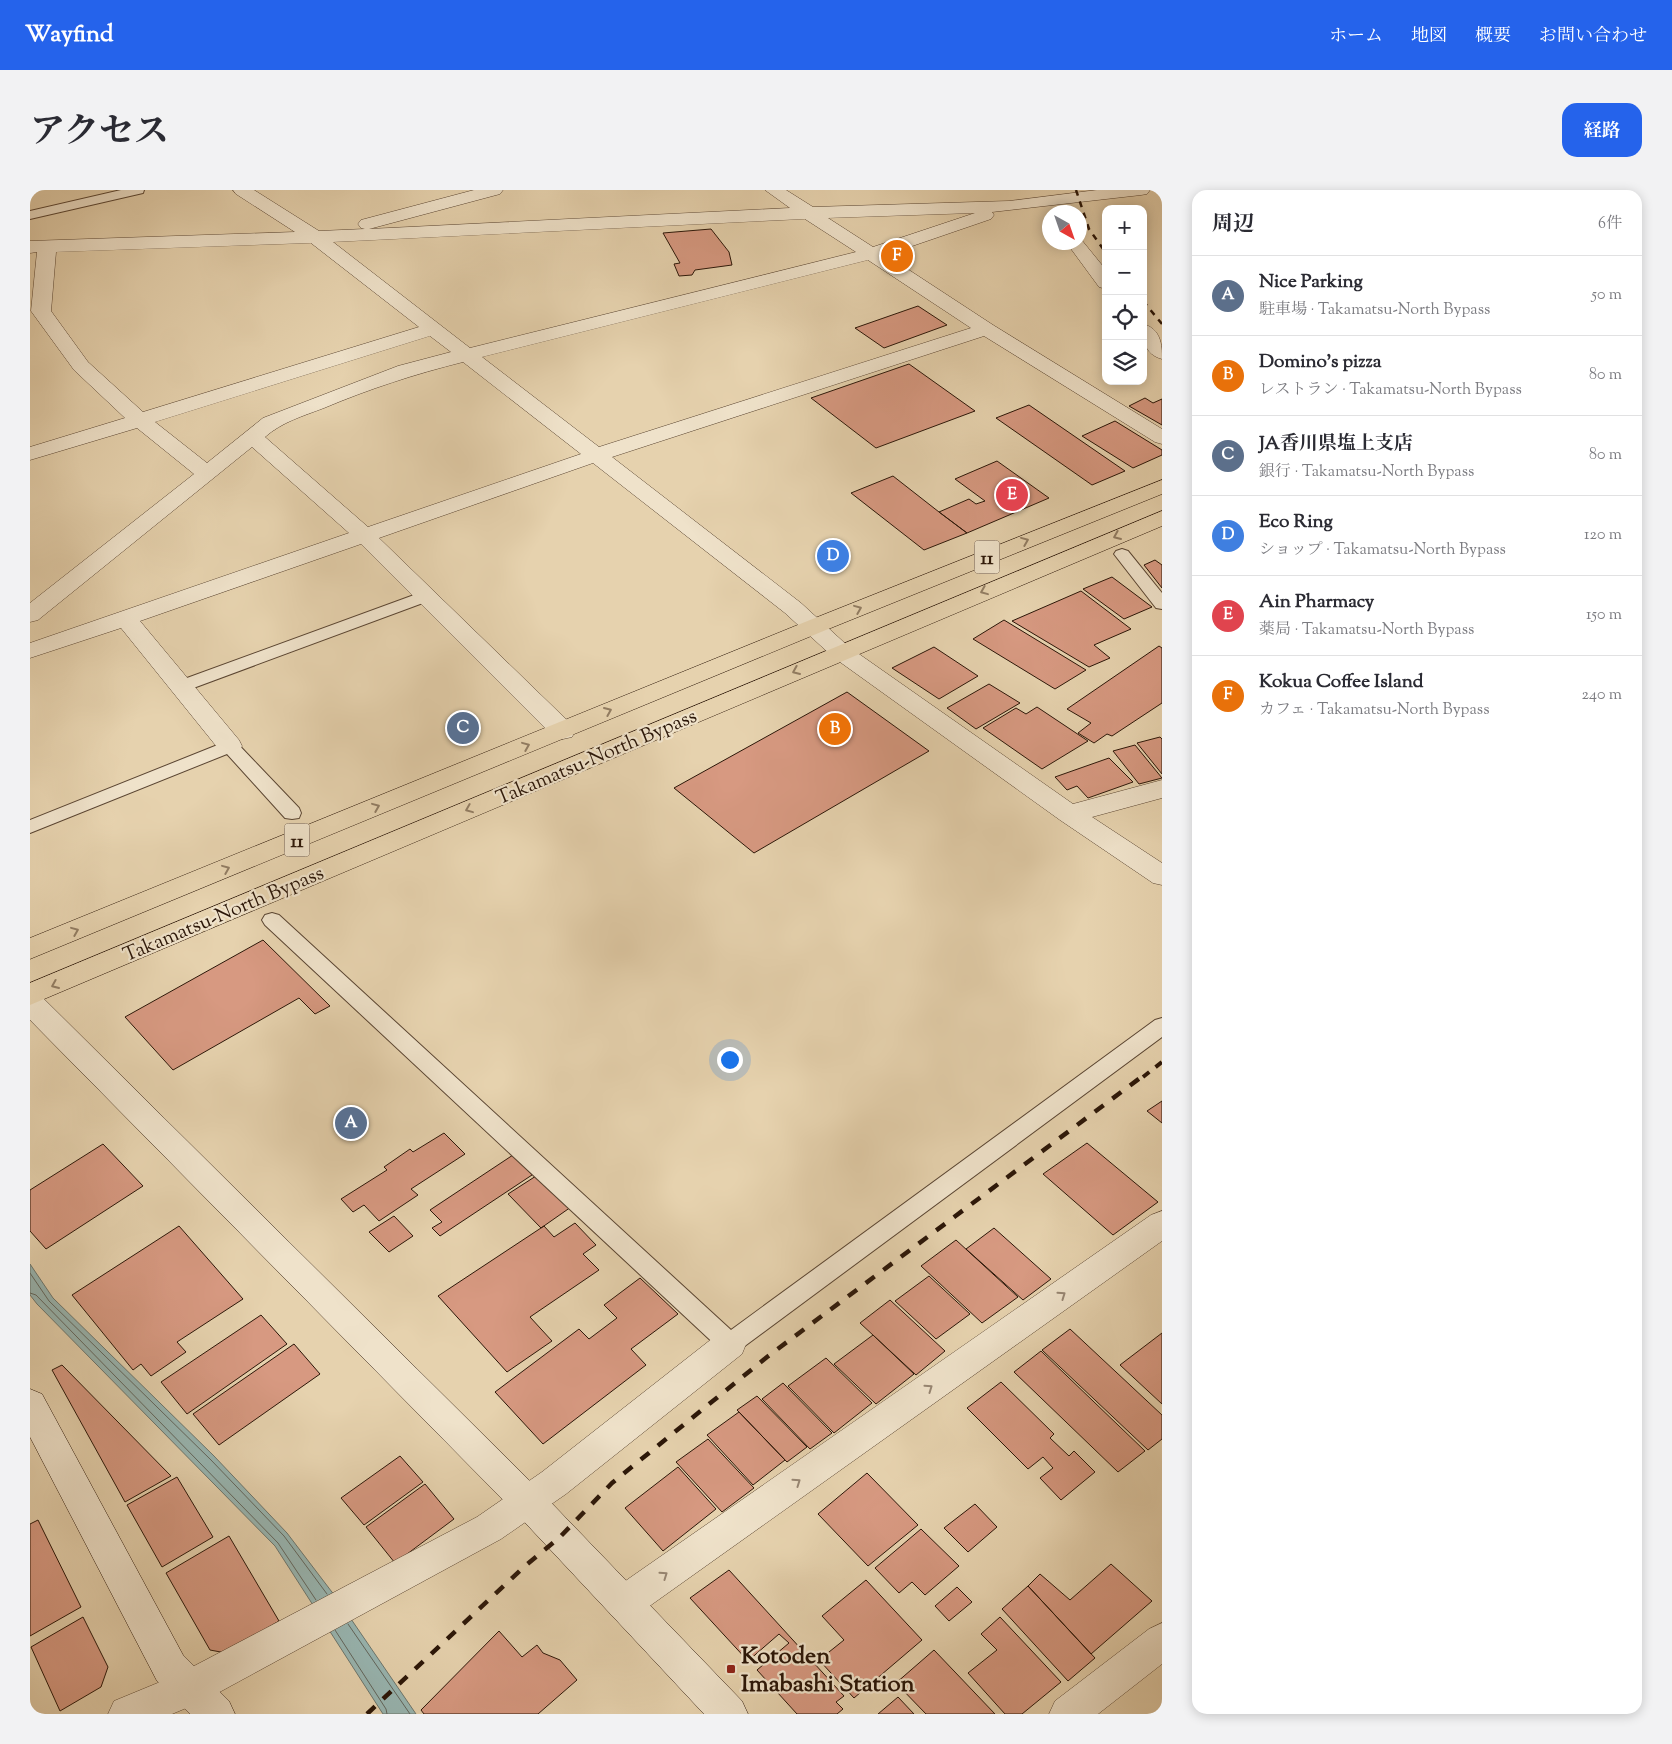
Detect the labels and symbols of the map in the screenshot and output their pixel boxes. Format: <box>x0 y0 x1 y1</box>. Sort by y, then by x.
north arrow <box>1042 205 1087 250</box>
pin: F <box>881 237 913 275</box>
pin: E <box>996 476 1028 514</box>
one-way arrow <box>1113 530 1122 541</box>
pin: D <box>817 537 849 575</box>
one-way arrow <box>1020 537 1029 548</box>
road number: 11 <box>974 541 1000 574</box>
one-way arrow <box>981 585 989 595</box>
one-way arrow <box>853 605 862 615</box>
one-way arrow <box>792 665 801 676</box>
street label: Takamatsu-North Bypass <box>492 703 702 814</box>
one-way arrow <box>603 707 612 718</box>
pin: C <box>447 709 479 747</box>
pin: B <box>819 710 851 748</box>
one-way arrow <box>521 741 530 752</box>
one-way arrow <box>371 803 380 814</box>
one-way arrow <box>465 803 474 814</box>
road number: 11 <box>284 824 310 856</box>
street label: Takamatsu-North Bypass <box>119 860 329 971</box>
one-way arrow <box>221 865 230 876</box>
one-way arrow <box>70 927 79 937</box>
one-way arrow <box>51 979 59 989</box>
your location <box>717 1047 743 1073</box>
pin: A <box>335 1104 367 1142</box>
one-way arrow <box>1056 1292 1066 1301</box>
one-way arrow <box>924 1385 933 1394</box>
one-way arrow <box>791 1479 800 1488</box>
one-way arrow <box>658 1572 668 1581</box>
place label: Kotoden Imabashi Station <box>741 1640 916 1702</box>
marker: Kotoden Imabashi Station <box>725 1663 737 1675</box>

